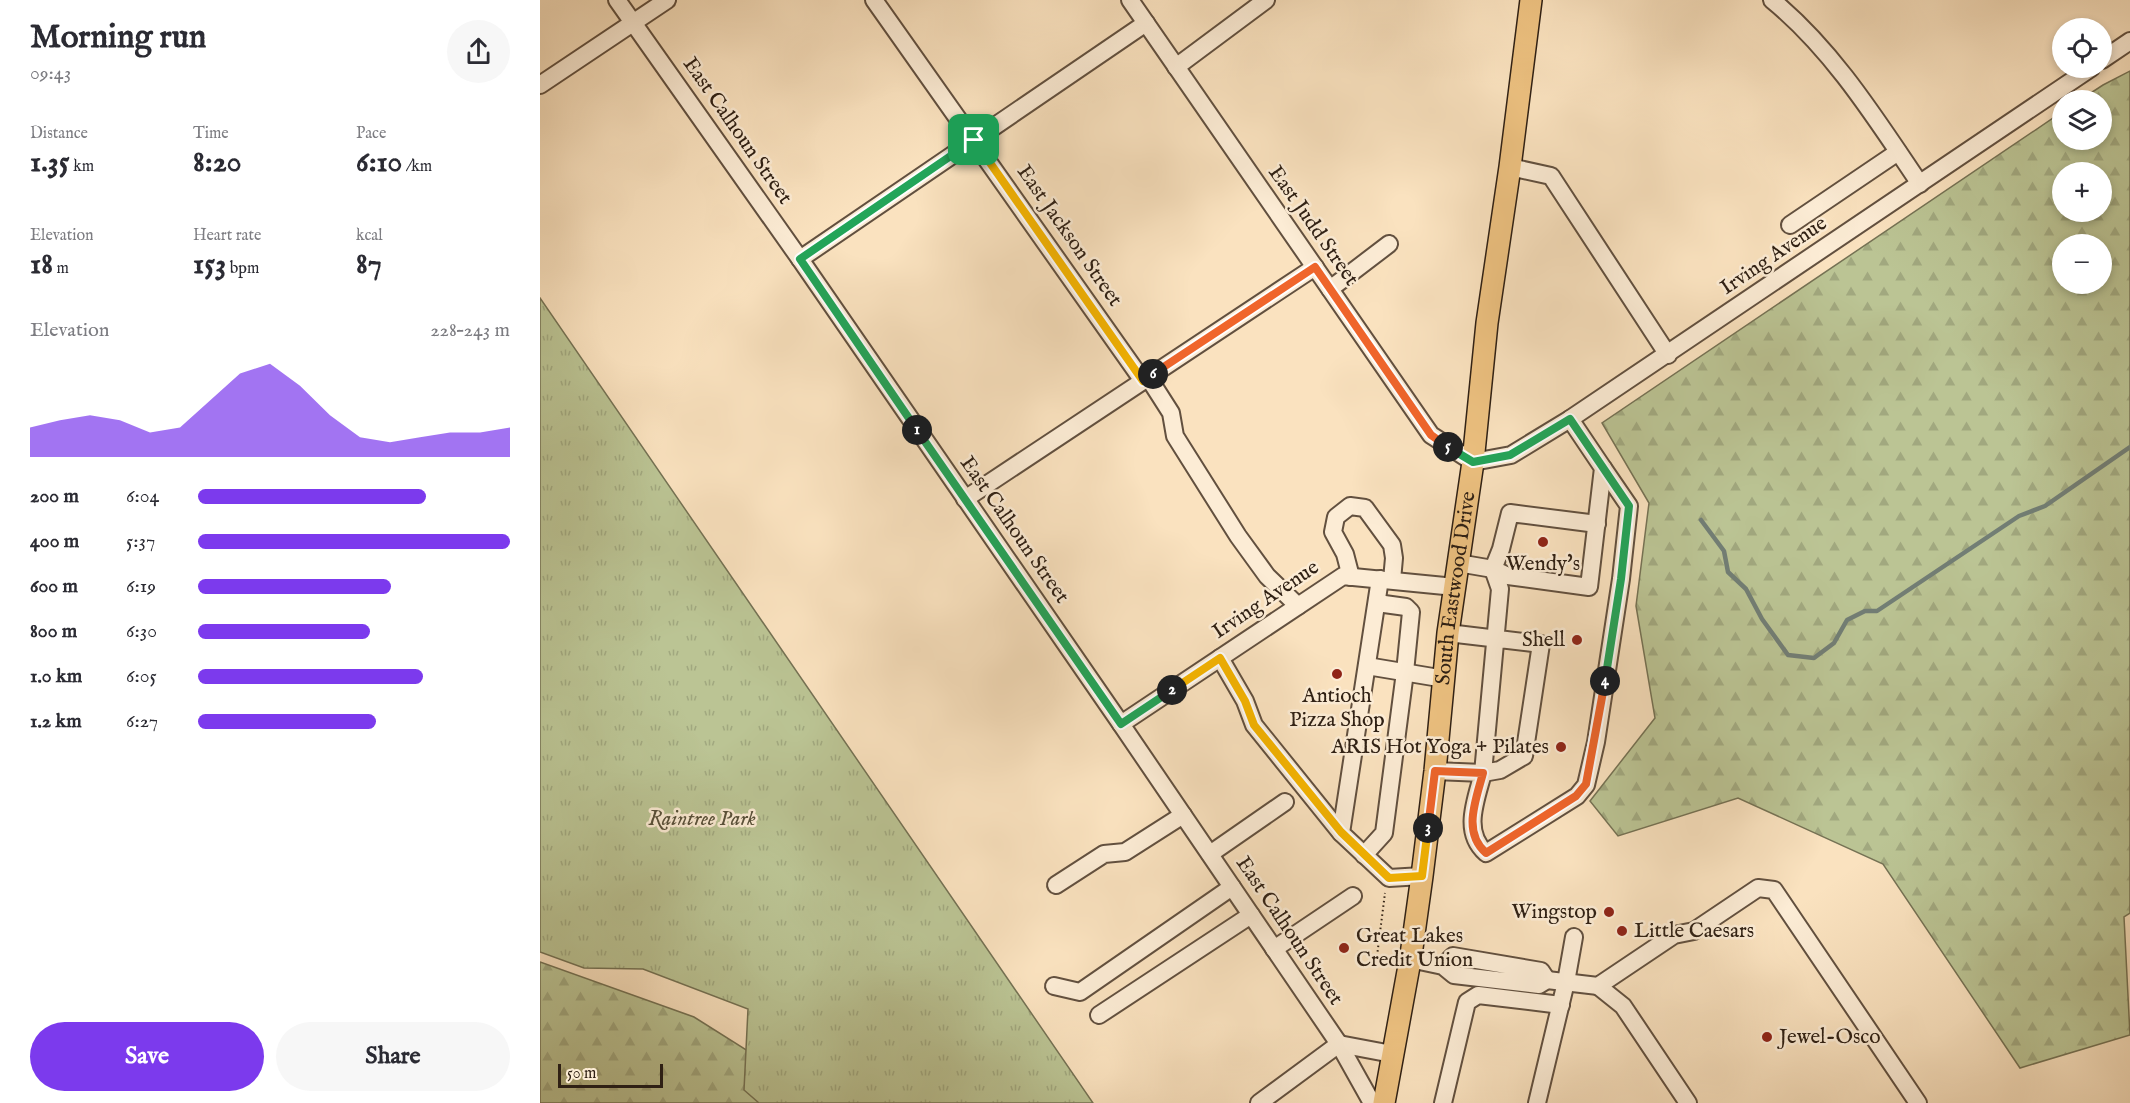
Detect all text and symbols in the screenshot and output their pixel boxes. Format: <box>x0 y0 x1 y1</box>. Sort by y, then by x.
text: Morning run <box>30 17 206 59</box>
map controls <box>2052 18 2112 294</box>
button: locate <box>2052 18 2112 78</box>
button: share <box>447 20 510 83</box>
street label: East Calhoun Street <box>676 52 798 210</box>
text: 09:43 <box>30 61 71 86</box>
button: layers <box>2052 90 2112 150</box>
pin <box>948 114 999 165</box>
icon: arrive <box>957 123 990 156</box>
text: Distance <box>30 124 88 144</box>
text: Time <box>193 124 229 144</box>
text: Pace <box>356 124 386 144</box>
text: 1.35 <box>30 144 70 182</box>
text: 8:20 <box>193 144 242 182</box>
text: 6:10 <box>356 144 402 182</box>
text: km <box>70 157 94 177</box>
text: /km <box>402 157 432 177</box>
street label: East Jackson Street <box>1010 160 1128 312</box>
street label: East Judd Street <box>1262 161 1364 291</box>
button: + <box>2052 162 2112 222</box>
street label: Irving Avenue <box>1715 210 1833 302</box>
text: Elevation <box>30 226 93 246</box>
text: Heart rate <box>193 226 261 246</box>
text: kcal <box>356 226 383 246</box>
button: − <box>2052 234 2112 294</box>
text: 18 <box>30 246 53 284</box>
text: 153 <box>193 246 226 284</box>
text: 87 <box>356 246 382 284</box>
text: m <box>53 259 69 279</box>
text: bpm <box>226 259 259 279</box>
text: Elevation <box>30 318 109 343</box>
text: 228–243 m <box>430 318 510 343</box>
pin: 6 <box>1138 359 1168 389</box>
text: 6 <box>1150 364 1156 384</box>
pin: 1 <box>902 415 932 445</box>
text: 1 <box>914 420 920 440</box>
pin: 5 <box>1433 432 1463 462</box>
text: 5 <box>1445 437 1451 457</box>
street label: East Calhoun Street <box>953 451 1075 609</box>
text: 200 m <box>30 484 79 509</box>
text: 6:04 <box>126 484 159 509</box>
street label: South Eastwood Drive <box>1430 489 1482 686</box>
text: 400 m <box>30 529 79 554</box>
text: 5:37 <box>126 529 155 554</box>
marker: Wendy's <box>1536 535 1550 549</box>
place label: Wendy's <box>1506 551 1580 578</box>
street label: Irving Avenue <box>1207 554 1325 646</box>
text: 600 m <box>30 574 78 599</box>
text: 6:19 <box>126 574 156 599</box>
text: 800 m <box>30 619 77 644</box>
text: 6:30 <box>126 619 157 644</box>
place label: Shell <box>1522 627 1565 654</box>
marker: Shell <box>1570 633 1584 647</box>
text: 1.0 km <box>30 664 82 689</box>
text: 6:05 <box>126 664 157 689</box>
pin: 4 <box>1590 666 1620 696</box>
marker: Antioch Pizza Shop <box>1330 667 1344 681</box>
text: 4 <box>1601 671 1609 691</box>
pin: 2 <box>1157 675 1187 705</box>
text: 2 <box>1168 680 1176 700</box>
place label: Antioch Pizza Shop <box>1289 683 1385 734</box>
text: 1.2 km <box>30 709 82 734</box>
text: 6:27 <box>126 709 158 734</box>
place label: ARIS Hot Yoga + Pilates <box>1330 734 1549 761</box>
marker: ARIS Hot Yoga + Pilates <box>1554 740 1568 754</box>
park label: Raintree Park <box>648 806 756 833</box>
pin: 3 <box>1413 813 1443 843</box>
text: 3 <box>1425 818 1431 838</box>
street label: East Calhoun Street <box>1229 851 1349 1011</box>
place label: Wingstop <box>1512 899 1597 926</box>
marker: Wingstop <box>1602 905 1616 919</box>
place label: Little Caesars <box>1634 918 1754 945</box>
place label: Great Lakes Credit Union <box>1356 923 1473 974</box>
marker: Little Caesars <box>1615 924 1629 938</box>
marker: Great Lakes Credit Union <box>1337 941 1351 955</box>
button: Save <box>30 1022 264 1091</box>
button: Share <box>276 1022 510 1091</box>
place label: Jewel-Osco <box>1777 1024 1881 1051</box>
marker: Jewel-Osco <box>1760 1030 1774 1044</box>
scale bar <box>558 1061 663 1088</box>
text: 50 m <box>567 1064 596 1084</box>

